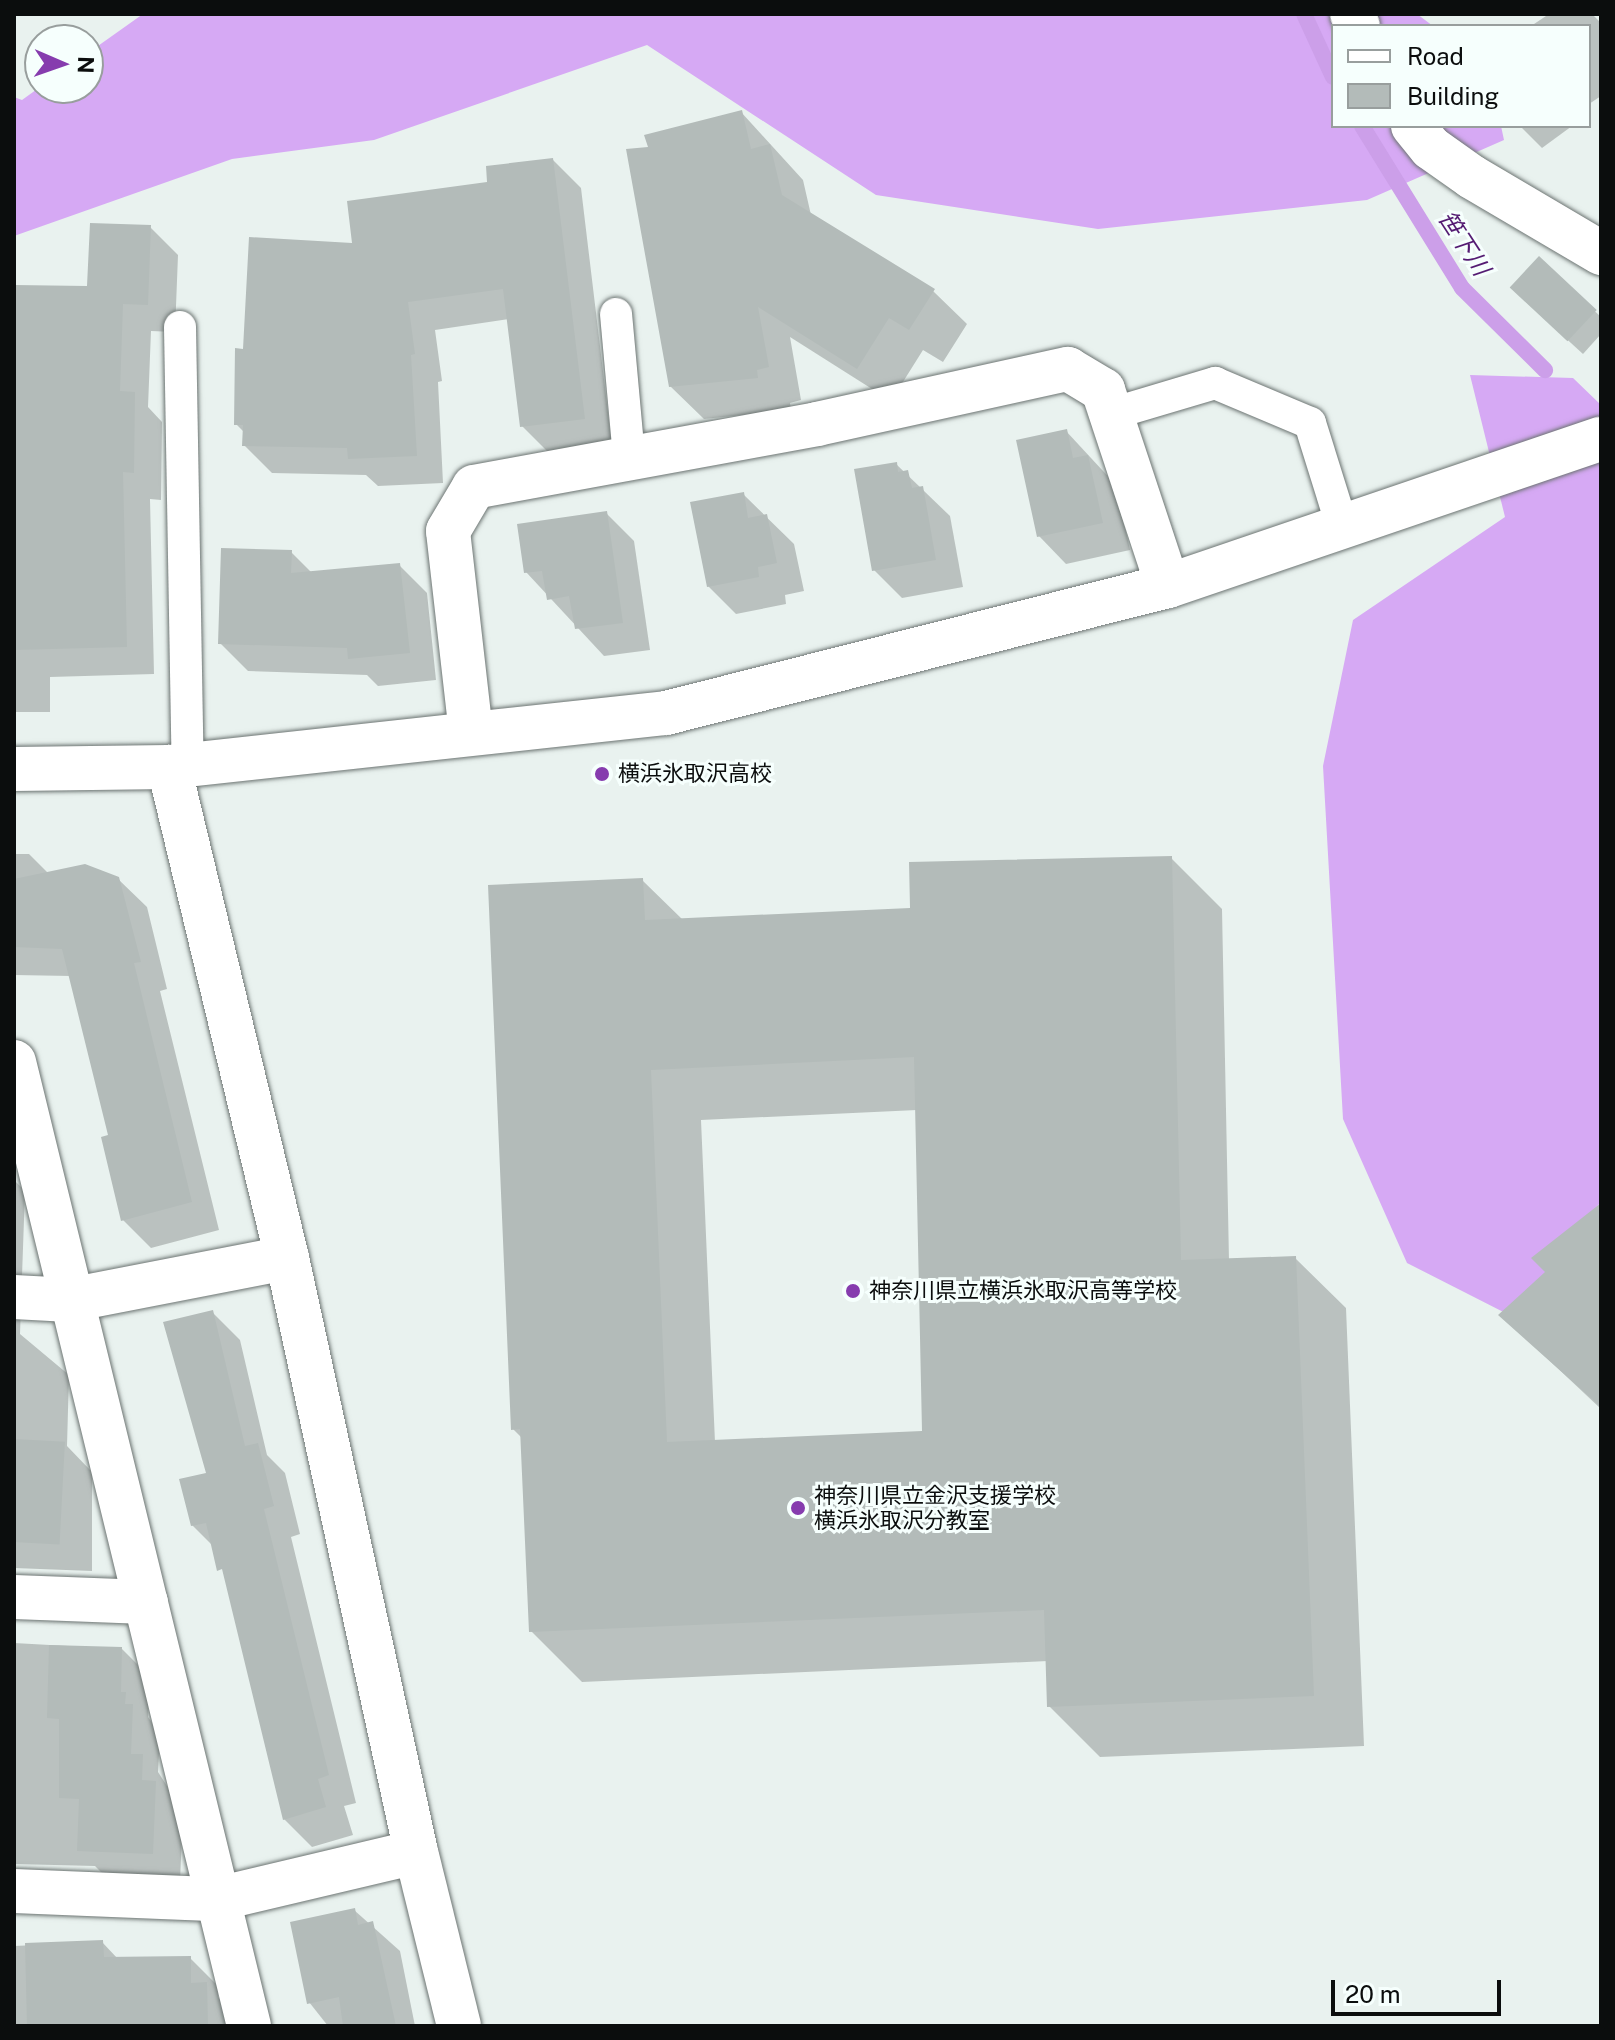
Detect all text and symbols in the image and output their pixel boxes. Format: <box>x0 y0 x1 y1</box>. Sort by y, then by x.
north arrow <box>24 24 104 104</box>
legend <box>1331 24 1591 128</box>
text: Road <box>1407 42 1464 70</box>
text: N <box>73 56 99 74</box>
text: Building <box>1407 82 1499 110</box>
water label: 笹下川 <box>1432 205 1496 281</box>
place label: 横浜氷取沢高校 <box>618 761 772 787</box>
marker: 横浜氷取沢高校 <box>593 765 611 783</box>
place label: 神奈川県立横浜氷取沢高等学校 <box>869 1278 1177 1304</box>
marker: 神奈川県立横浜氷取沢高等学校 <box>844 1282 862 1300</box>
place label: 神奈川県立金沢支援学校 横浜氷取沢分教室 <box>814 1482 1056 1534</box>
marker: 神奈川県立金沢支援学校 横浜氷取沢分教室 <box>789 1499 807 1517</box>
scale bar <box>1335 1964 1505 2014</box>
text: 20 m <box>1345 1980 1401 2008</box>

